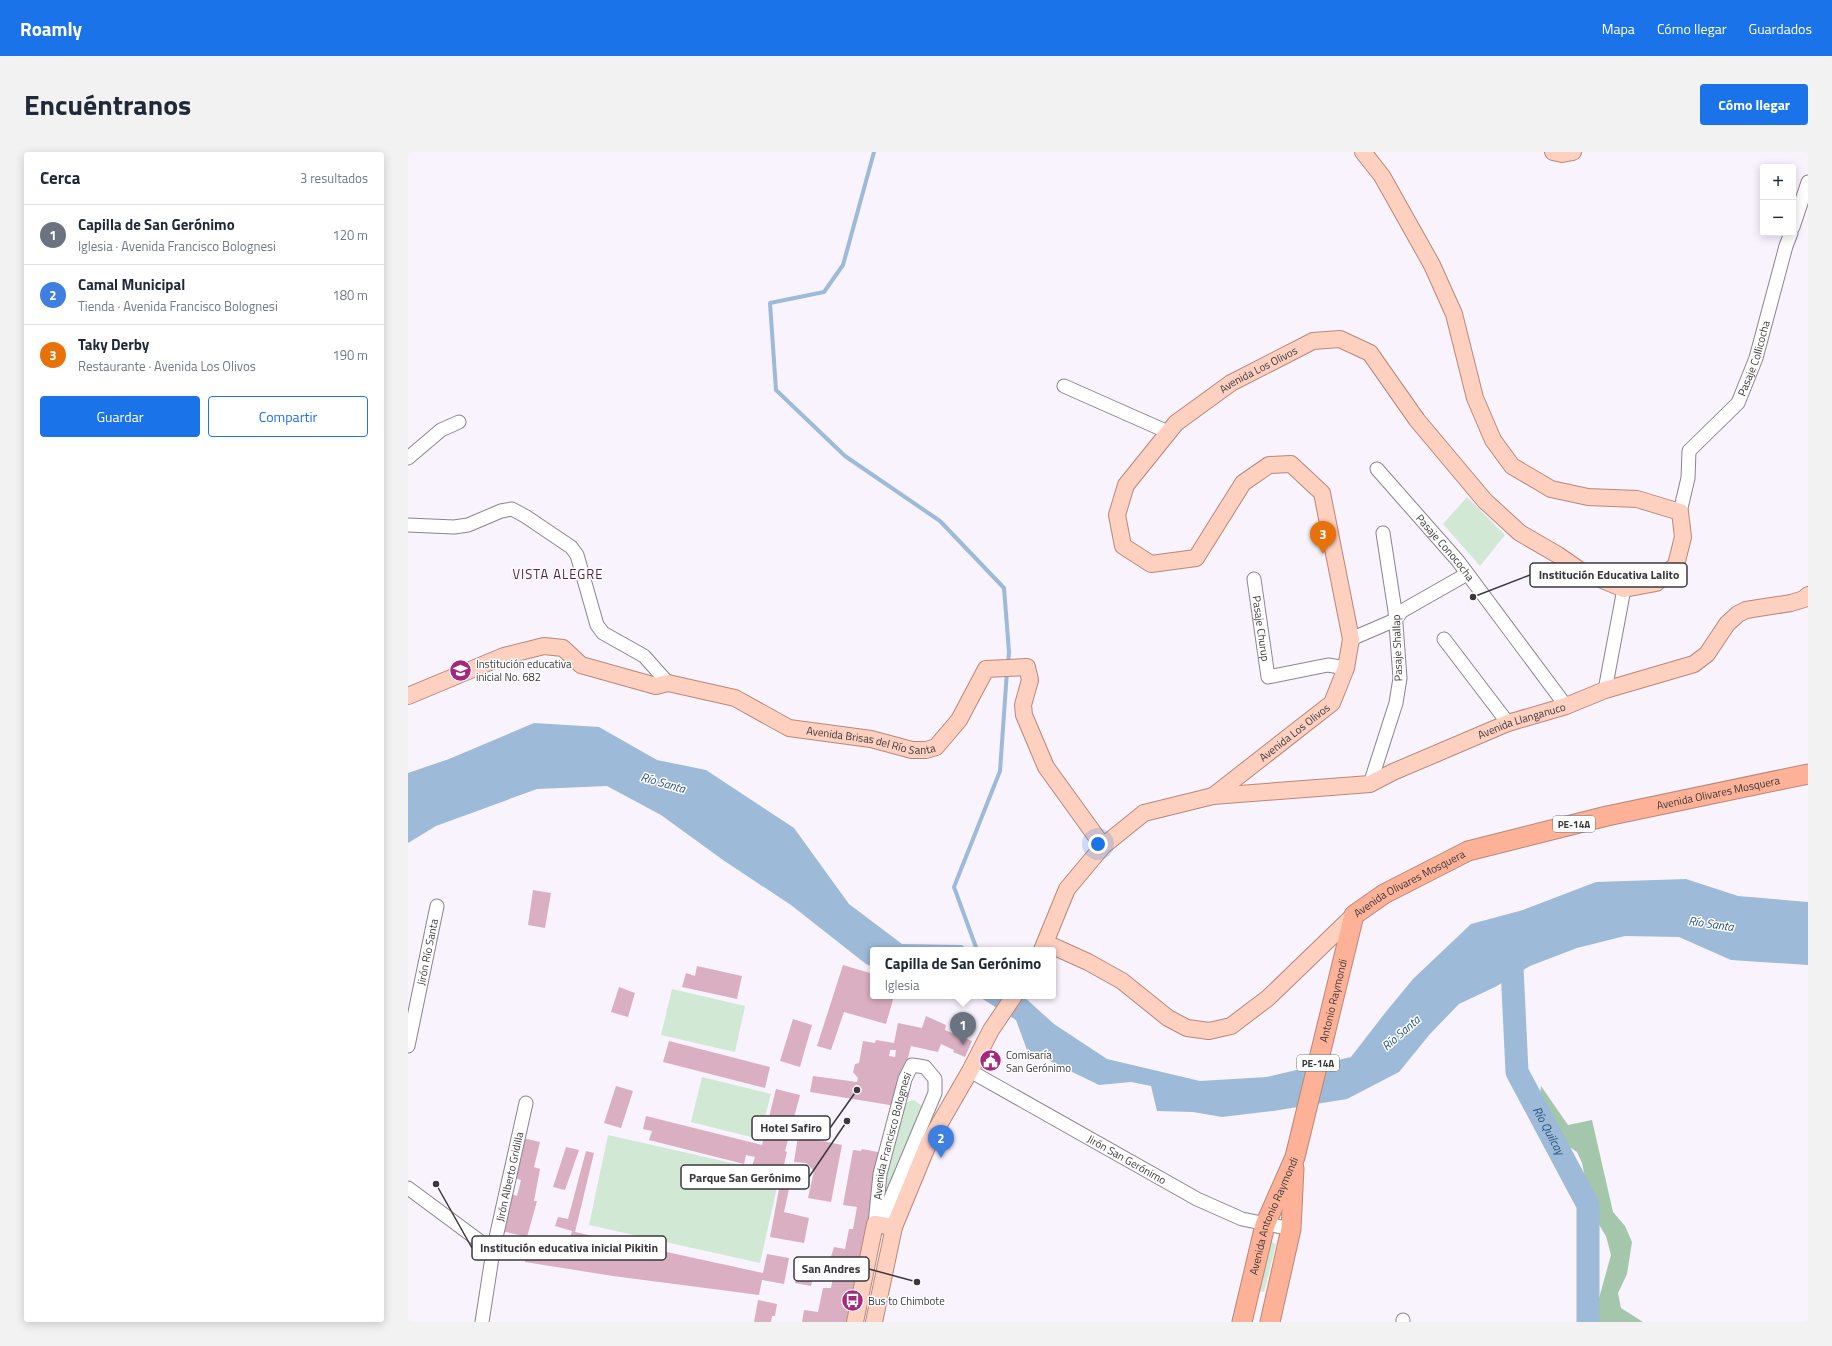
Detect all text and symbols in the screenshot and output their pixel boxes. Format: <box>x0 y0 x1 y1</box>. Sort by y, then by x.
text: Roamly <box>20 14 82 43</box>
text: Mapa <box>1602 18 1635 39</box>
text: Cómo llegar <box>1657 18 1727 39</box>
text: Guardados <box>1749 18 1812 39</box>
text: Encuéntranos <box>24 83 191 126</box>
button: Cómo llegar <box>1700 84 1808 125</box>
map controls <box>1760 164 1796 236</box>
button: + <box>1760 164 1796 200</box>
text: Cerca <box>40 165 80 191</box>
text: 3 resultados <box>300 168 368 188</box>
button: − <box>1760 200 1796 236</box>
text: Capilla de San Gerónimo <box>78 213 235 236</box>
text: 1 <box>49 225 57 245</box>
text: 120 m <box>332 225 368 245</box>
text: Iglesia · Avenida Francisco Bolognesi <box>78 236 276 256</box>
text: Camal Municipal <box>78 273 185 296</box>
text: 2 <box>49 285 57 305</box>
text: 180 m <box>332 285 368 305</box>
text: Tienda · Avenida Francisco Bolognesi <box>78 296 278 316</box>
street label: Pasaje Collicocha <box>1734 318 1774 399</box>
text: Taky Derby <box>78 333 149 356</box>
street label: Avenida Los Olivos <box>1216 342 1300 397</box>
text: 3 <box>49 345 57 365</box>
text: 190 m <box>332 345 368 365</box>
text: Restaurante · Avenida Los Olivos <box>78 356 256 376</box>
button: Guardar <box>40 396 200 437</box>
button: Compartir <box>208 396 368 437</box>
street label: Pasaje Conococha <box>1412 511 1478 585</box>
pin: 3 <box>1310 521 1336 554</box>
callout: Institución Educativa Lalito <box>1530 563 1687 587</box>
district label: VISTA ALEGRE <box>513 564 603 584</box>
text: Institución Educativa Lalito <box>1539 565 1679 584</box>
street label: Pasaje Churup <box>1248 595 1274 663</box>
street label: Pasaje Shallap <box>1388 614 1406 682</box>
place label: Institución educativa inicial No. 682 <box>476 656 572 685</box>
school or university icon: Institución educativa inicial No. 682 <box>448 657 474 683</box>
street label: Avenida Llanganuco <box>1475 699 1568 743</box>
street label: Avenida Los Olivos <box>1256 700 1333 765</box>
street label: Avenida Brisas del Río Santa <box>806 722 938 758</box>
water label: Río Santa <box>639 767 689 798</box>
street label: Avenida Olivares Mosquera <box>1655 772 1782 813</box>
road number: PE-14A <box>1553 816 1595 832</box>
your location <box>1088 834 1108 854</box>
street label: Avenida Olivares Mosquera <box>1350 846 1468 921</box>
water label: Río Santa <box>1687 911 1736 936</box>
street label: Jirón Río Santa <box>413 917 442 987</box>
popup <box>870 947 1056 999</box>
text: Capilla de San Gerónimo <box>885 952 1041 975</box>
street label: Antonio Raymondi <box>1315 957 1351 1044</box>
text: Iglesia <box>885 975 919 995</box>
water label: Río Santa <box>1377 1010 1425 1055</box>
pin: 1 <box>950 1012 976 1045</box>
place label: Comisaría San Gerónimo <box>1006 1047 1071 1076</box>
public building icon: Comisaría San Gerónimo <box>978 1048 1004 1074</box>
road number: PE-14A <box>1297 1055 1339 1071</box>
street label: Avenida Francisco Bolognesi <box>869 1069 915 1200</box>
water label: Río Quilcay <box>1528 1103 1570 1160</box>
callout: Hotel Safiro <box>752 1116 830 1140</box>
text: Hotel Safiro <box>760 1118 822 1137</box>
pin: 2 <box>928 1125 954 1158</box>
street label: Jirón Alberto Gridilla <box>492 1130 527 1223</box>
street label: Jirón San Gerónimo <box>1084 1131 1169 1188</box>
street label: Avenida Antonio Raymondi <box>1245 1154 1302 1277</box>
callout: Parque San Gerónimo <box>681 1165 809 1189</box>
text: Parque San Gerónimo <box>689 1168 801 1187</box>
callout: Institución educativa inicial Pikitin <box>472 1236 666 1260</box>
text: Institución educativa inicial Pikitin <box>480 1238 658 1257</box>
callout: San Andres <box>794 1257 869 1281</box>
text: San Andres <box>802 1259 861 1278</box>
bus stop icon: Bus to Chimbote <box>840 1288 866 1314</box>
place label: Bus to Chimbote <box>868 1293 945 1309</box>

